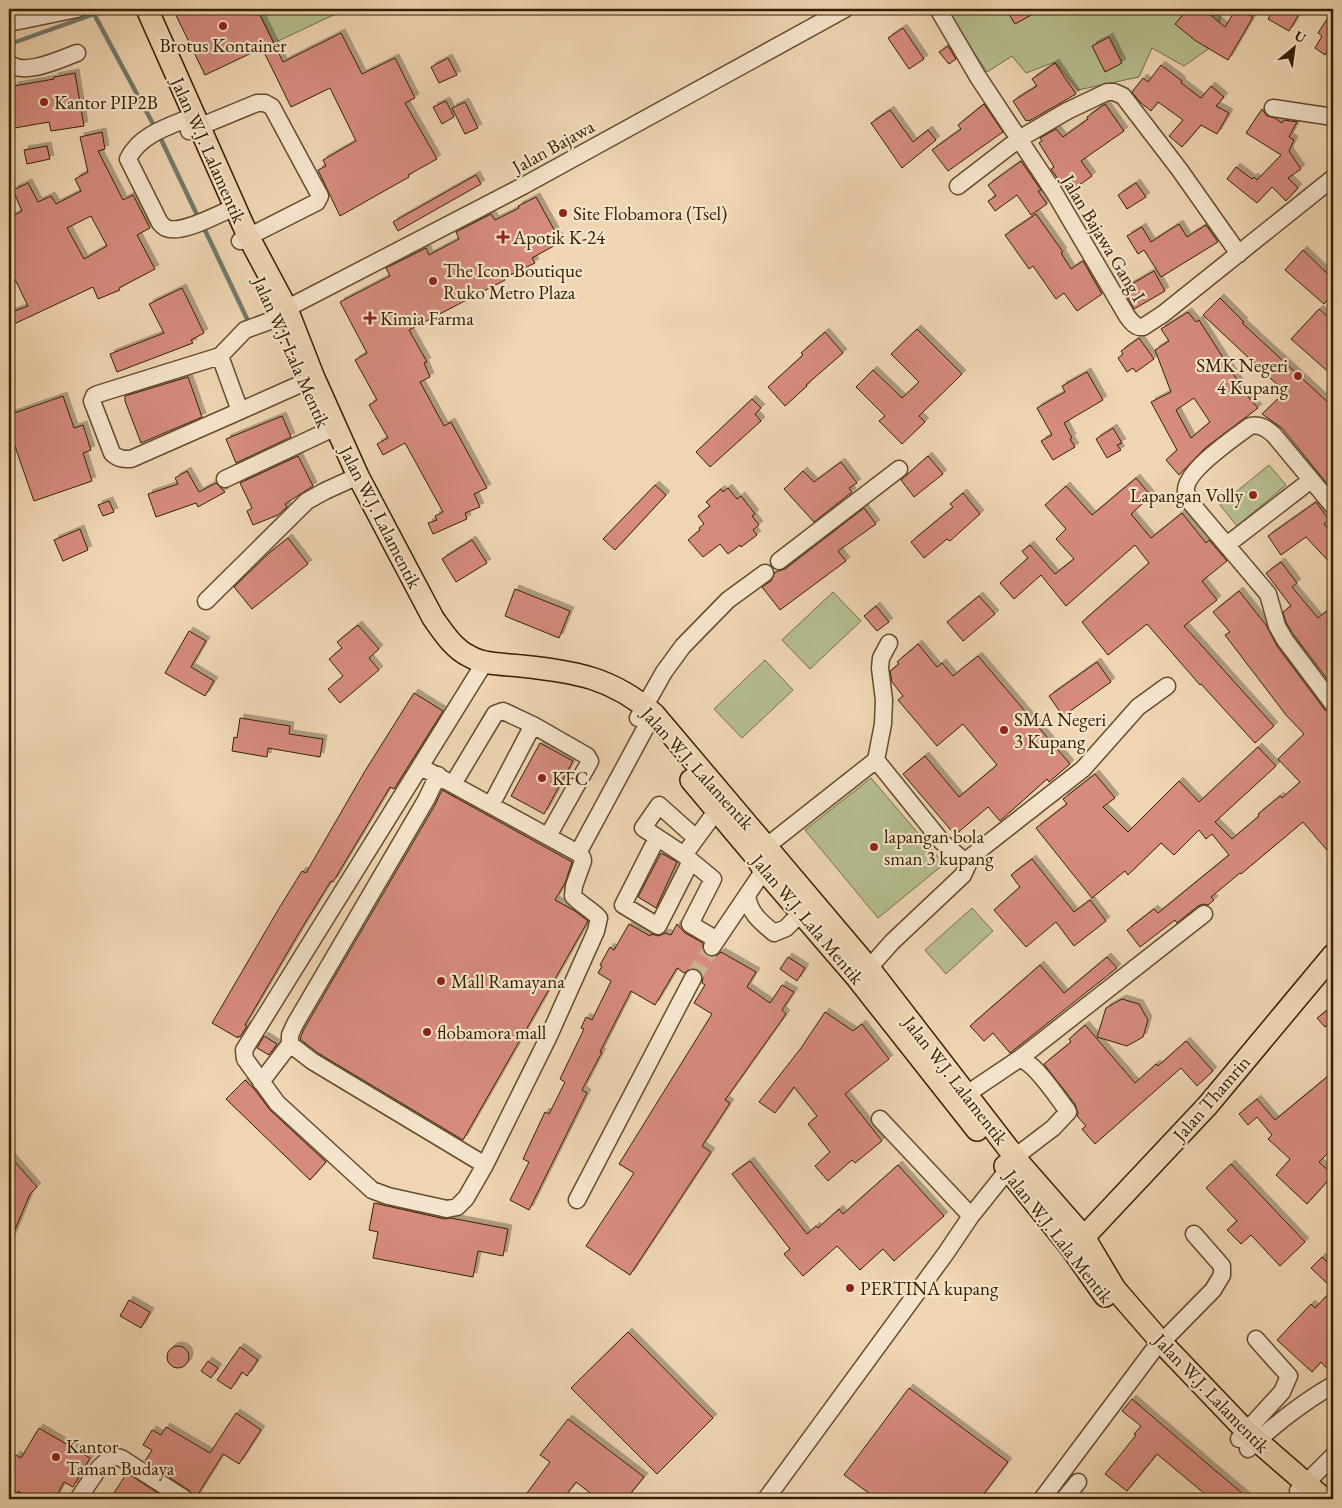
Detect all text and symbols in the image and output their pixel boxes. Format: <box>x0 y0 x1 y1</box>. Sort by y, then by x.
marker: Brotus Kontainer <box>217 20 229 32</box>
north arrow <box>1270 22 1320 72</box>
text: U <box>1291 26 1310 47</box>
place label: Brotus Kontainer <box>159 33 287 58</box>
street label: Jalan W.J. Lalamentik <box>164 72 252 228</box>
place label: Kantor PIP2B <box>54 90 158 115</box>
marker: Kantor PIP2B <box>38 96 50 108</box>
street label: Jalan Bajawa <box>506 113 599 180</box>
street label: Jalan Bajawa Gang I <box>1055 168 1152 307</box>
place label: Site Flobamora (Tsel) <box>573 201 727 226</box>
marker: Site Flobamora (Tsel) <box>557 207 569 219</box>
place label: Apotik K-24 <box>512 225 606 250</box>
marker: Apotik K-24 <box>497 231 509 243</box>
place label: The Icon Boutique Ruko Metro Plaza <box>443 258 582 305</box>
street label: Jalan W.J. Lala Mentik <box>246 271 337 433</box>
marker: The Icon Boutique Ruko Metro Plaza <box>427 275 439 287</box>
place label: Kimia Farma <box>380 306 474 331</box>
marker: Kimia Farma <box>364 312 376 324</box>
place label: SMK Negeri 4 Kupang <box>1196 353 1289 400</box>
marker: SMK Negeri 4 Kupang <box>1292 370 1304 382</box>
street label: Jalan W.J. Lalamentik <box>333 440 428 594</box>
place label: Lapangan Volly <box>1130 483 1244 508</box>
marker: Lapangan Volly <box>1247 489 1259 501</box>
street label: Jalan W.J. Lalamentik <box>634 700 760 836</box>
place label: SMA Negeri 3 Kupang <box>1014 707 1106 754</box>
marker: SMA Negeri 3 Kupang <box>998 724 1010 736</box>
place label: KFC <box>552 766 588 791</box>
marker: KFC <box>536 772 548 784</box>
place label: lapangan bola sman 3 kupang <box>884 824 994 871</box>
marker: lapangan bola sman 3 kupang <box>868 841 880 853</box>
street label: Jalan W.J. Lala Mentik <box>744 847 870 991</box>
place label: Mall Ramayana <box>451 969 565 994</box>
marker: Mall Ramayana <box>435 975 447 987</box>
street label: Jalan W.J. Lalamentik <box>896 1009 1014 1151</box>
place label: flobamora mall <box>437 1020 547 1045</box>
marker: flobamora mall <box>421 1026 433 1038</box>
street label: Jalan Thamrin <box>1166 1050 1256 1148</box>
street label: Jalan W.J. Lala Mentik <box>997 1163 1119 1309</box>
place label: PERTINA kupang <box>860 1276 999 1301</box>
marker: PERTINA kupang <box>844 1282 856 1294</box>
street label: Jalan W.J. Lalamentik <box>1147 1327 1276 1459</box>
place label: Kantor Taman Budaya <box>66 1434 175 1481</box>
marker: Kantor Taman Budaya <box>50 1451 62 1463</box>

